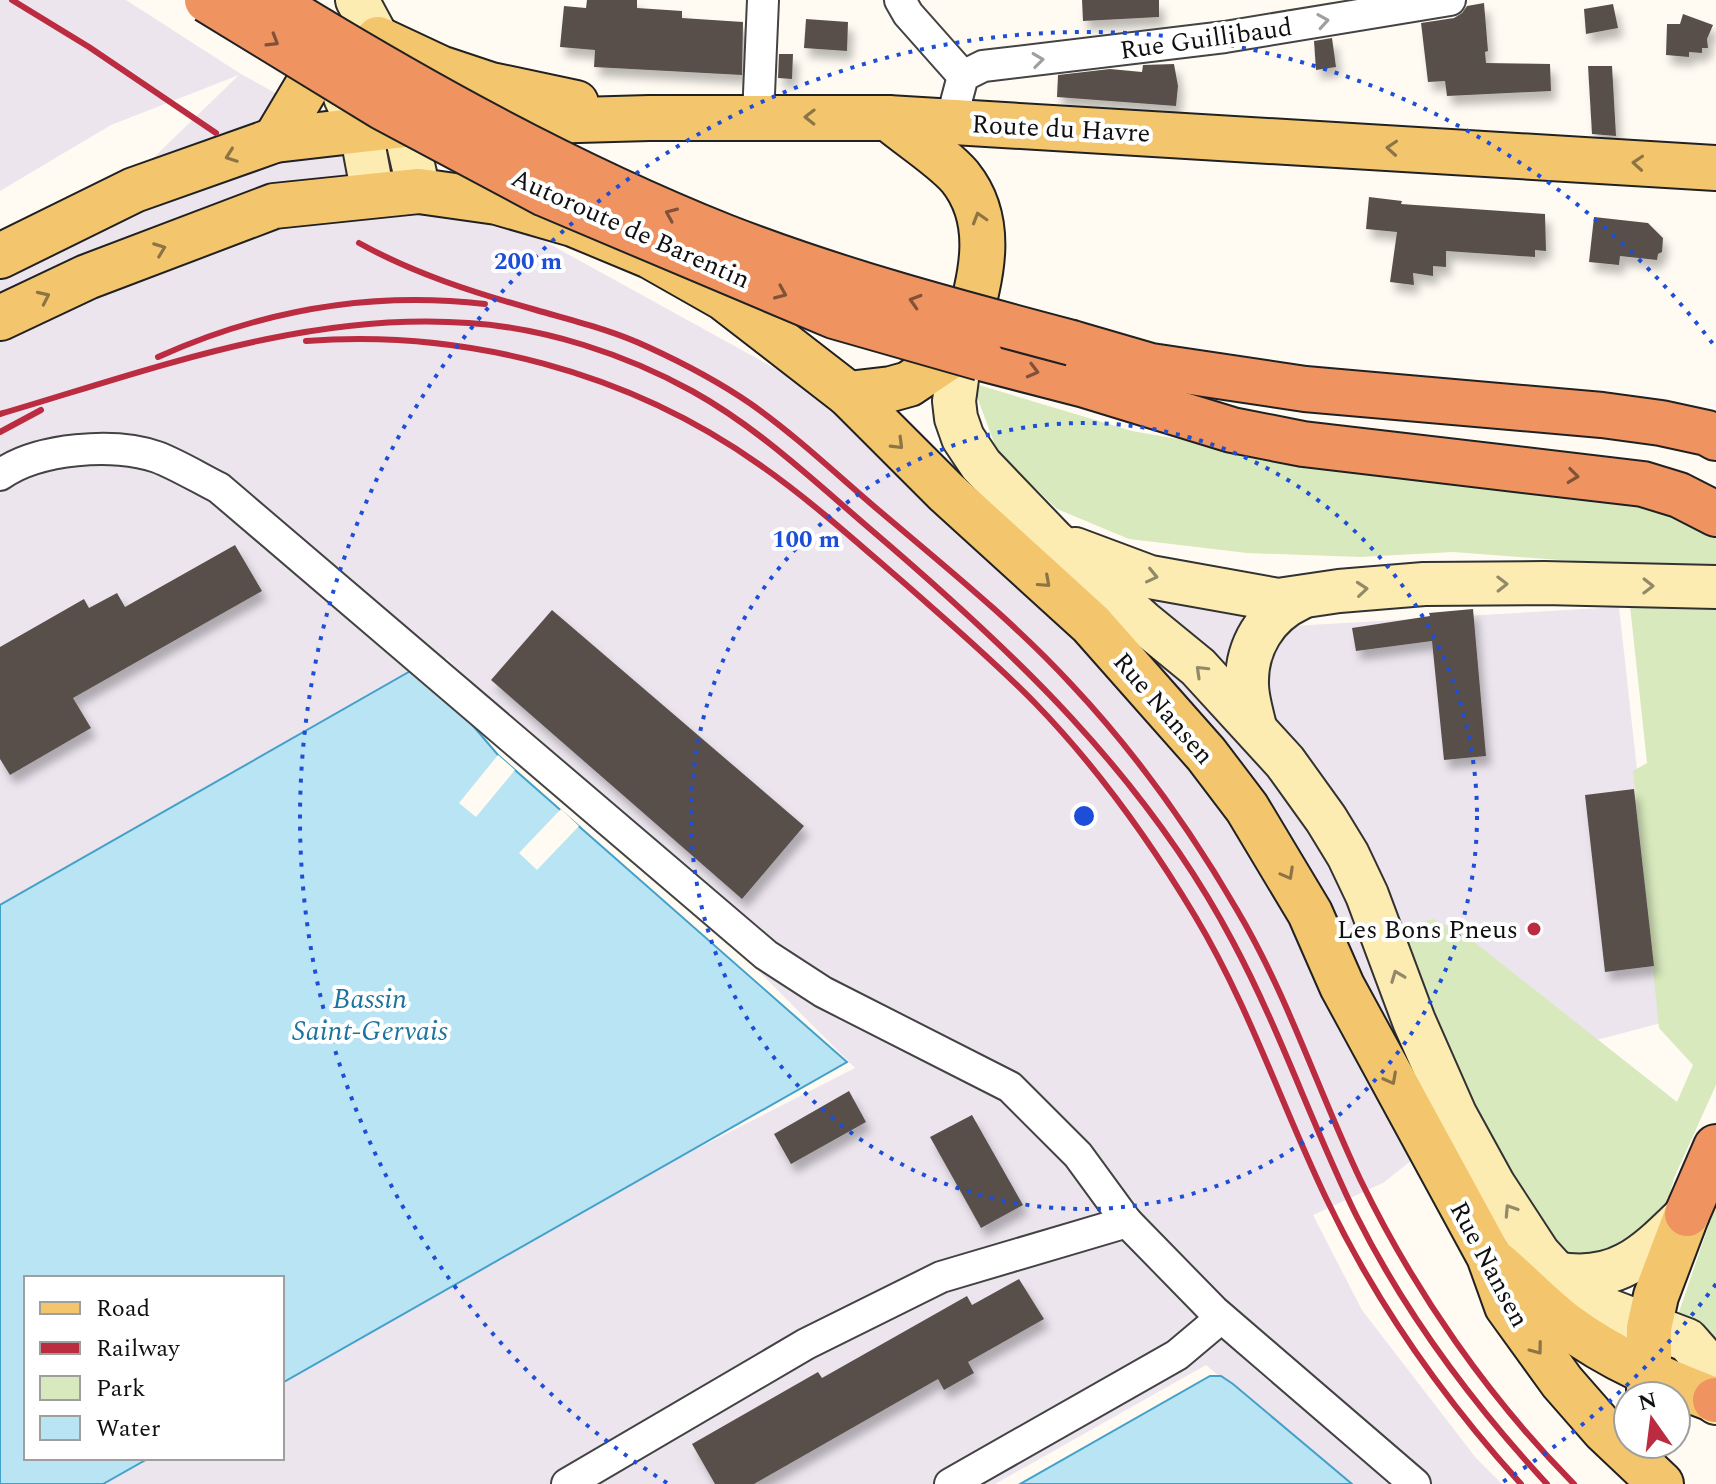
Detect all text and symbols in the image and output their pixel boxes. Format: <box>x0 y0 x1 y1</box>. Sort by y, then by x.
street label: Rue Guillibaud <box>1117 7 1295 71</box>
one-way arrow <box>1317 13 1330 30</box>
one-way arrow <box>264 32 279 47</box>
one-way arrow <box>1032 51 1045 68</box>
street label: Route du Havre <box>971 104 1151 154</box>
one-way arrow <box>803 108 816 126</box>
one-way arrow <box>1385 140 1398 157</box>
one-way arrow <box>224 146 238 163</box>
one-way arrow <box>1631 155 1644 172</box>
street label: Autoroute de Barentin <box>505 158 757 300</box>
one-way arrow <box>665 207 679 223</box>
one-way arrow <box>972 212 988 225</box>
one-way arrow <box>152 242 166 259</box>
text: 200 m <box>494 244 562 280</box>
one-way arrow <box>773 284 787 300</box>
one-way arrow <box>35 291 50 307</box>
one-way arrow <box>909 294 923 310</box>
one-way arrow <box>1025 362 1039 379</box>
one-way arrow <box>889 435 903 449</box>
one-way arrow <box>1567 467 1580 484</box>
text: 100 m <box>772 522 840 558</box>
one-way arrow <box>1145 567 1159 584</box>
one-way arrow <box>1036 573 1051 587</box>
one-way arrow <box>1496 575 1509 593</box>
one-way arrow <box>1642 577 1655 595</box>
one-way arrow <box>1356 581 1369 598</box>
street label: Rue Nansen <box>1103 643 1224 774</box>
one-way arrow <box>1196 666 1210 680</box>
centre of rings <box>1070 802 1098 830</box>
one-way arrow <box>1278 865 1294 880</box>
place label: Les Bons Pneus <box>1337 910 1518 950</box>
marker: Les Bons Pneus <box>1525 920 1543 938</box>
one-way arrow <box>1390 970 1407 984</box>
water label: Bassin Saint-Gervais <box>292 978 448 1053</box>
one-way arrow <box>1382 1071 1397 1086</box>
street label: Rue Nansen <box>1439 1194 1539 1335</box>
one-way arrow <box>1504 1204 1519 1218</box>
legend <box>24 1276 284 1460</box>
text: Road <box>96 1291 150 1327</box>
text: Railway <box>96 1331 181 1367</box>
one-way arrow <box>1528 1340 1542 1355</box>
text: Park <box>96 1371 146 1407</box>
north arrow <box>1612 1380 1692 1460</box>
text: N <box>1635 1384 1660 1420</box>
text: Water <box>96 1411 160 1447</box>

